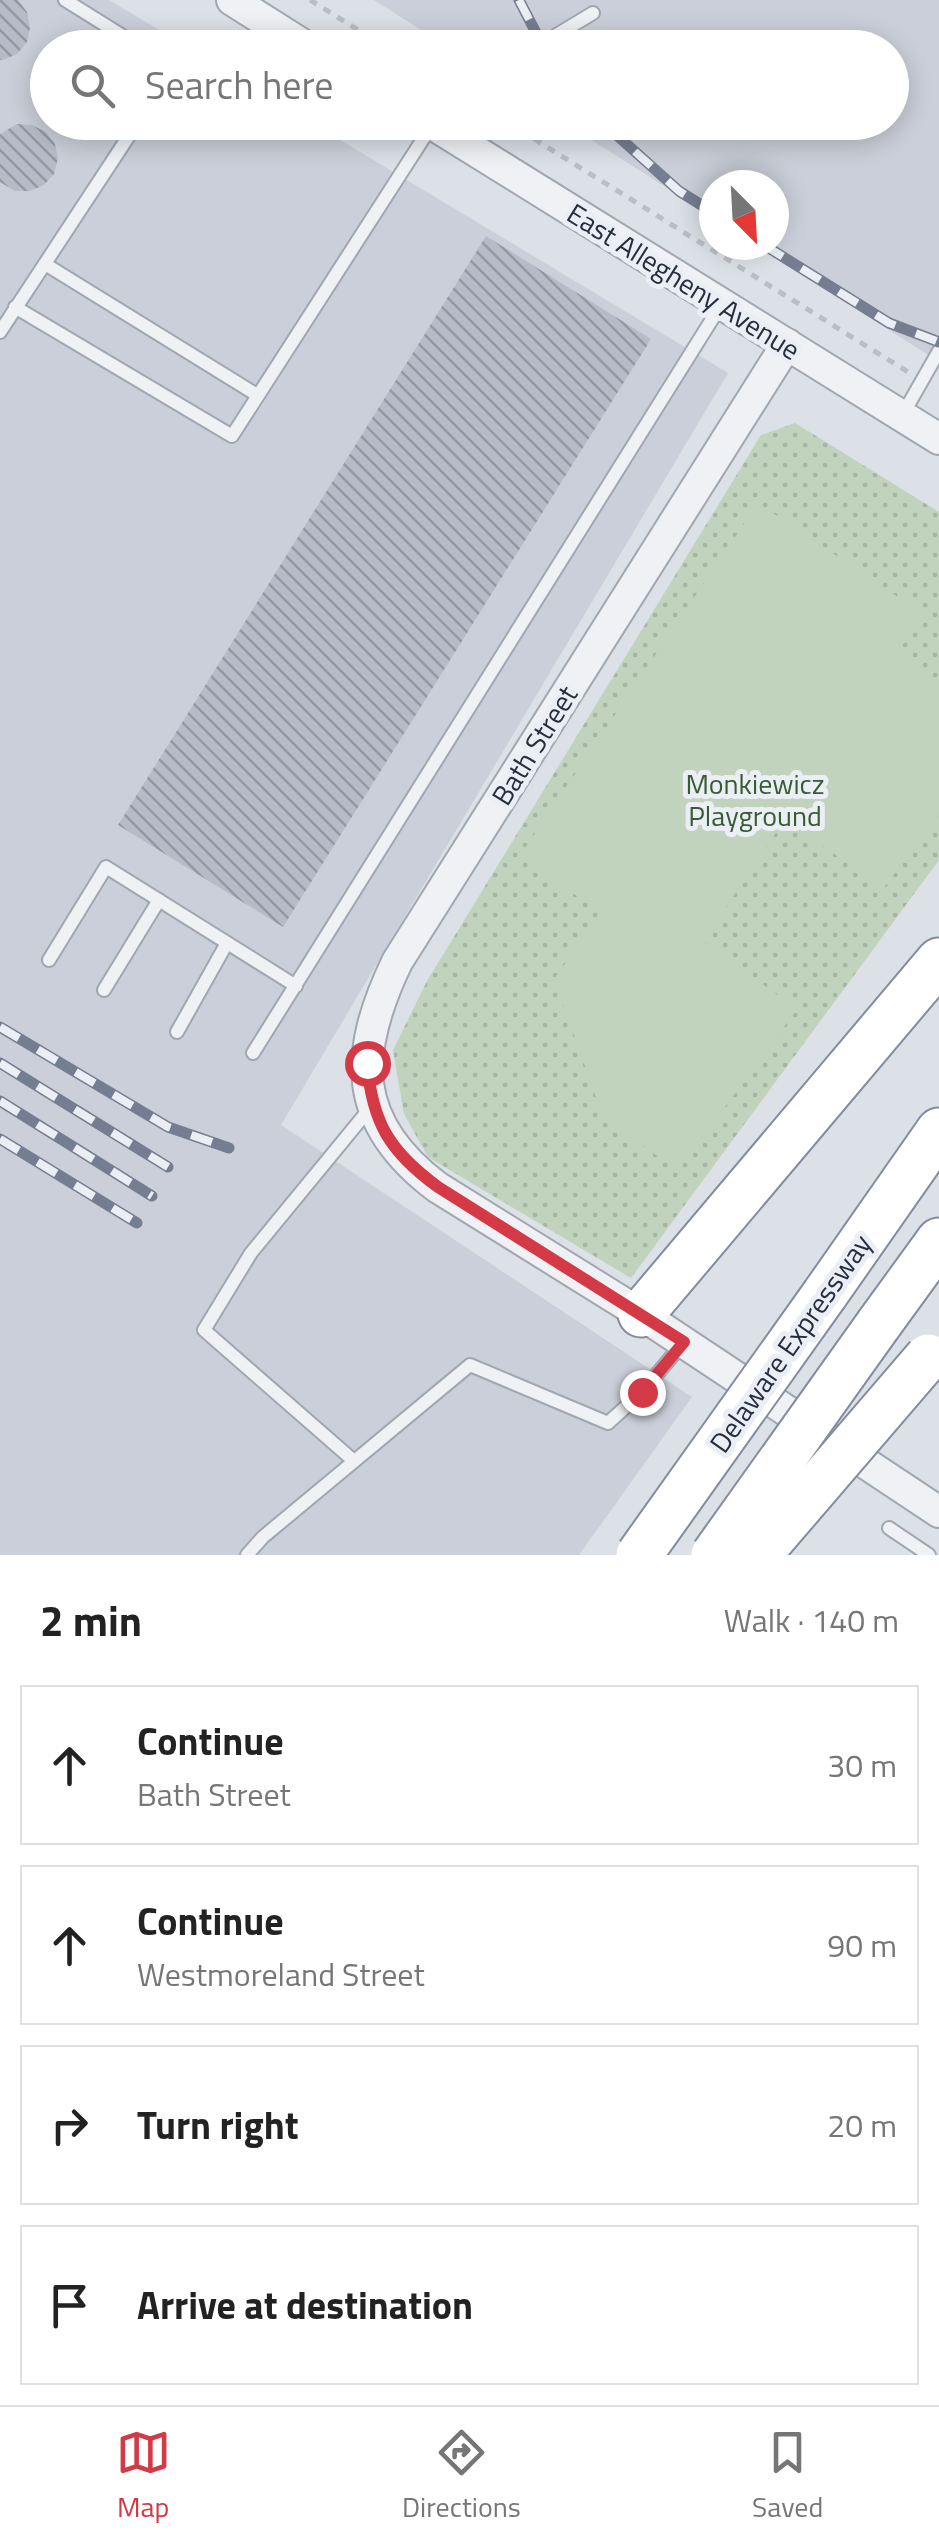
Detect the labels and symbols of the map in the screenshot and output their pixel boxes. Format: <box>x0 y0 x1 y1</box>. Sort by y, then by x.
north arrow <box>699 170 789 260</box>
street label: East Allegheny Avenue <box>559 192 809 370</box>
street label: Bath Street <box>480 676 588 813</box>
park label: Monkiewicz Playground <box>685 762 825 837</box>
route start <box>345 1041 391 1087</box>
street label: Delaware Expressway <box>698 1225 882 1461</box>
route end <box>620 1370 666 1416</box>

